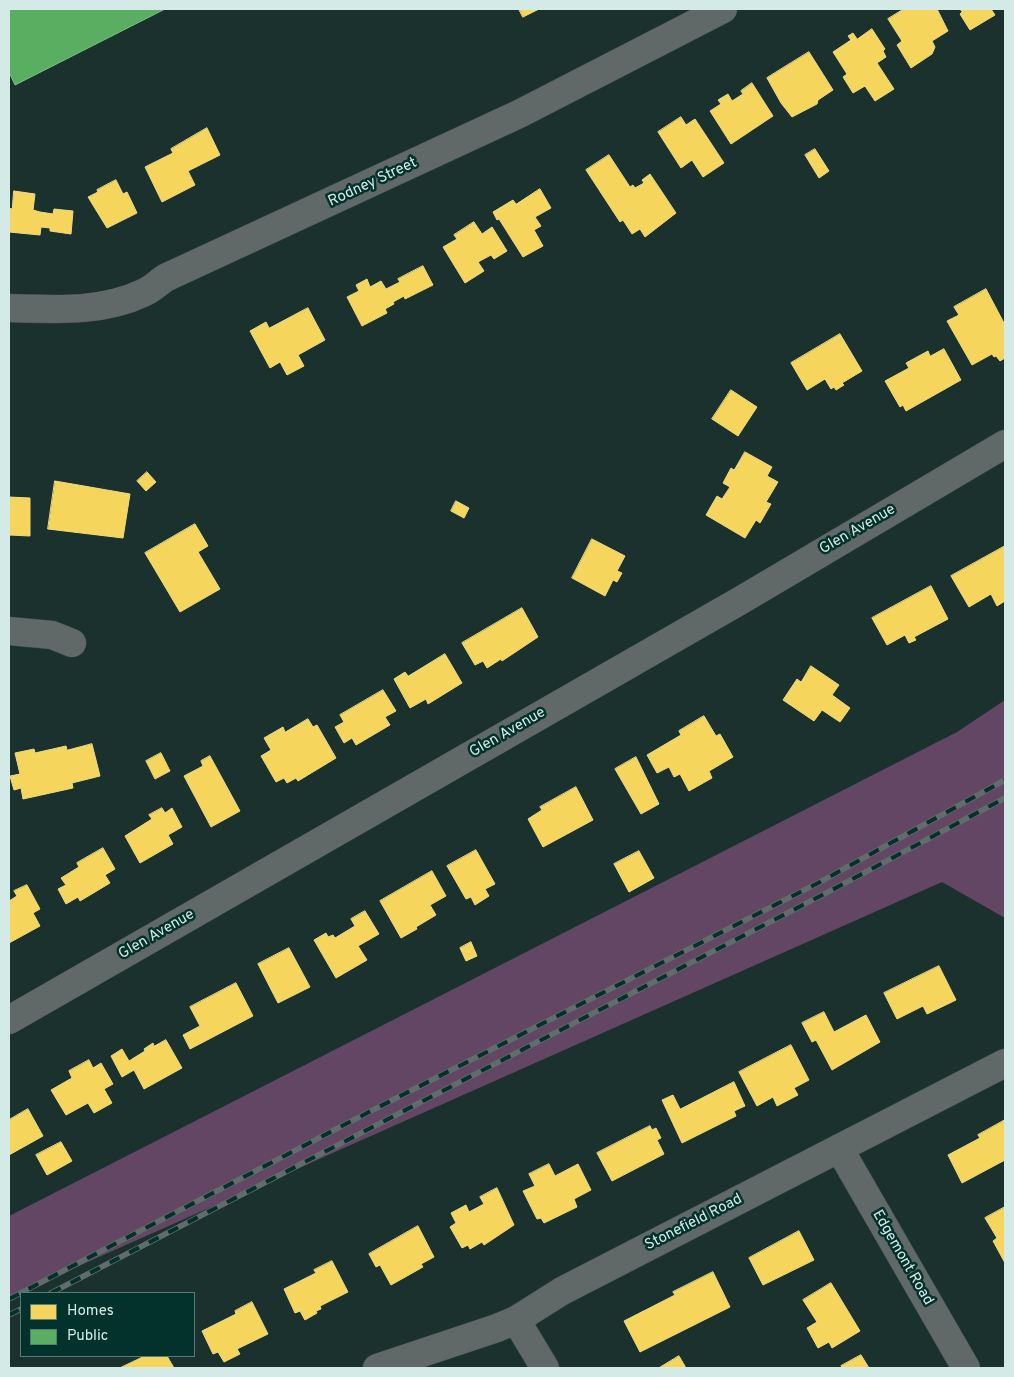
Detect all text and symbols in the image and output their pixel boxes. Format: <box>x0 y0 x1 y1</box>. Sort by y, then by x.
street label: Rodney Street <box>326 155 420 211</box>
street label: Glen Avenue <box>817 501 899 559</box>
street label: Glen Avenue <box>467 704 549 762</box>
street label: Glen Avenue <box>116 906 198 964</box>
street label: Stonefield Road <box>642 1191 746 1255</box>
street label: Edgemont Road <box>867 1207 937 1309</box>
legend <box>20 1292 195 1357</box>
text: Homes <box>67 1302 114 1321</box>
text: Public <box>67 1327 108 1346</box>

